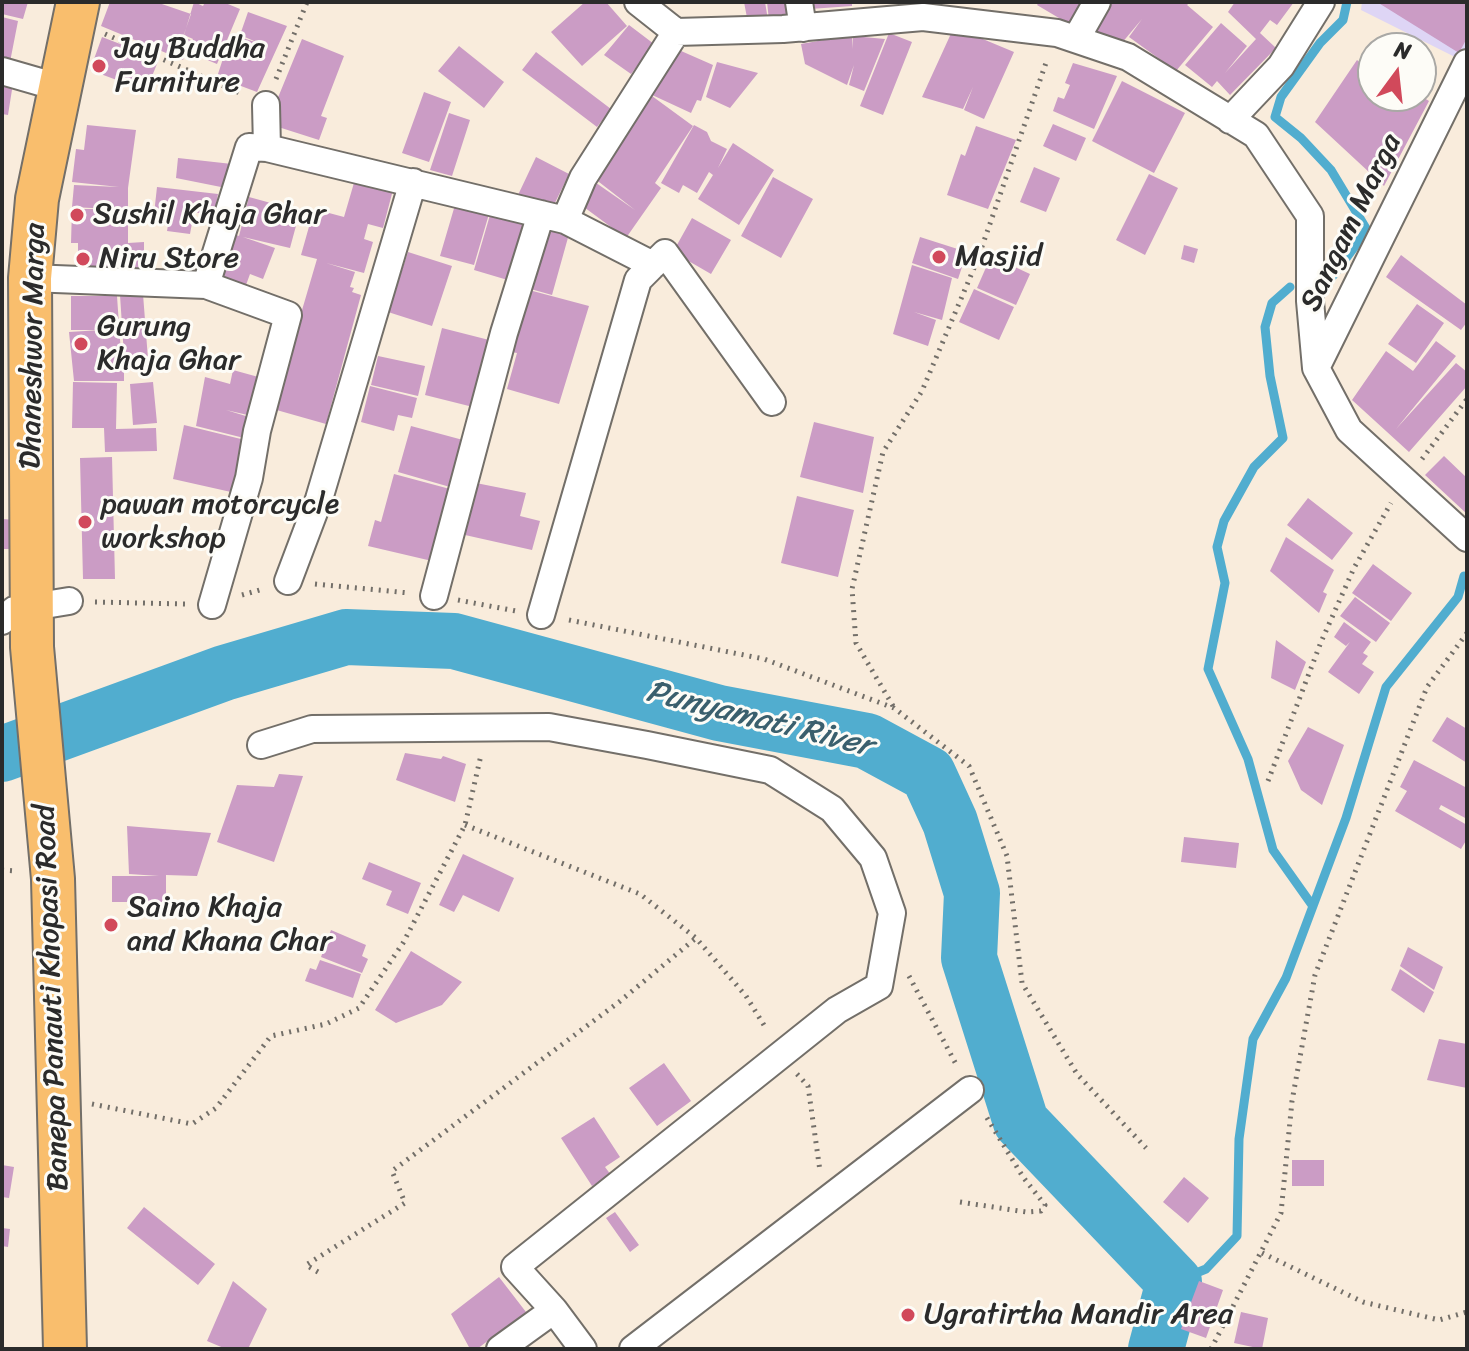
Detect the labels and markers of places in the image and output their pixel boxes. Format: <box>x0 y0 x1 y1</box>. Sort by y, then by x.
place label: Jay Buddha Furniture <box>115 31 265 102</box>
marker: Jay Buddha Furniture <box>90 57 108 75</box>
place label: Sushil Khaja Ghar <box>93 197 325 233</box>
marker: Sushil Khaja Ghar <box>68 206 86 224</box>
place label: Masjid <box>955 239 1042 275</box>
place label: Niru Store <box>99 241 239 277</box>
marker: Masjid <box>930 248 948 266</box>
marker: Niru Store <box>74 250 92 268</box>
place label: Gurung Khaja Ghar <box>97 309 240 380</box>
marker: Gurung Khaja Ghar <box>72 335 90 353</box>
place label: pawan motorcycle workshop <box>101 487 339 558</box>
marker: pawan motorcycle workshop <box>76 513 94 531</box>
place label: Saino Khaja and Khana Char <box>127 890 332 960</box>
marker: Saino Khaja and Khana Char <box>102 916 120 934</box>
place label: Ugratirtha Mandir Area <box>924 1297 1233 1333</box>
marker: Ugratirtha Mandir Area <box>899 1306 917 1324</box>

